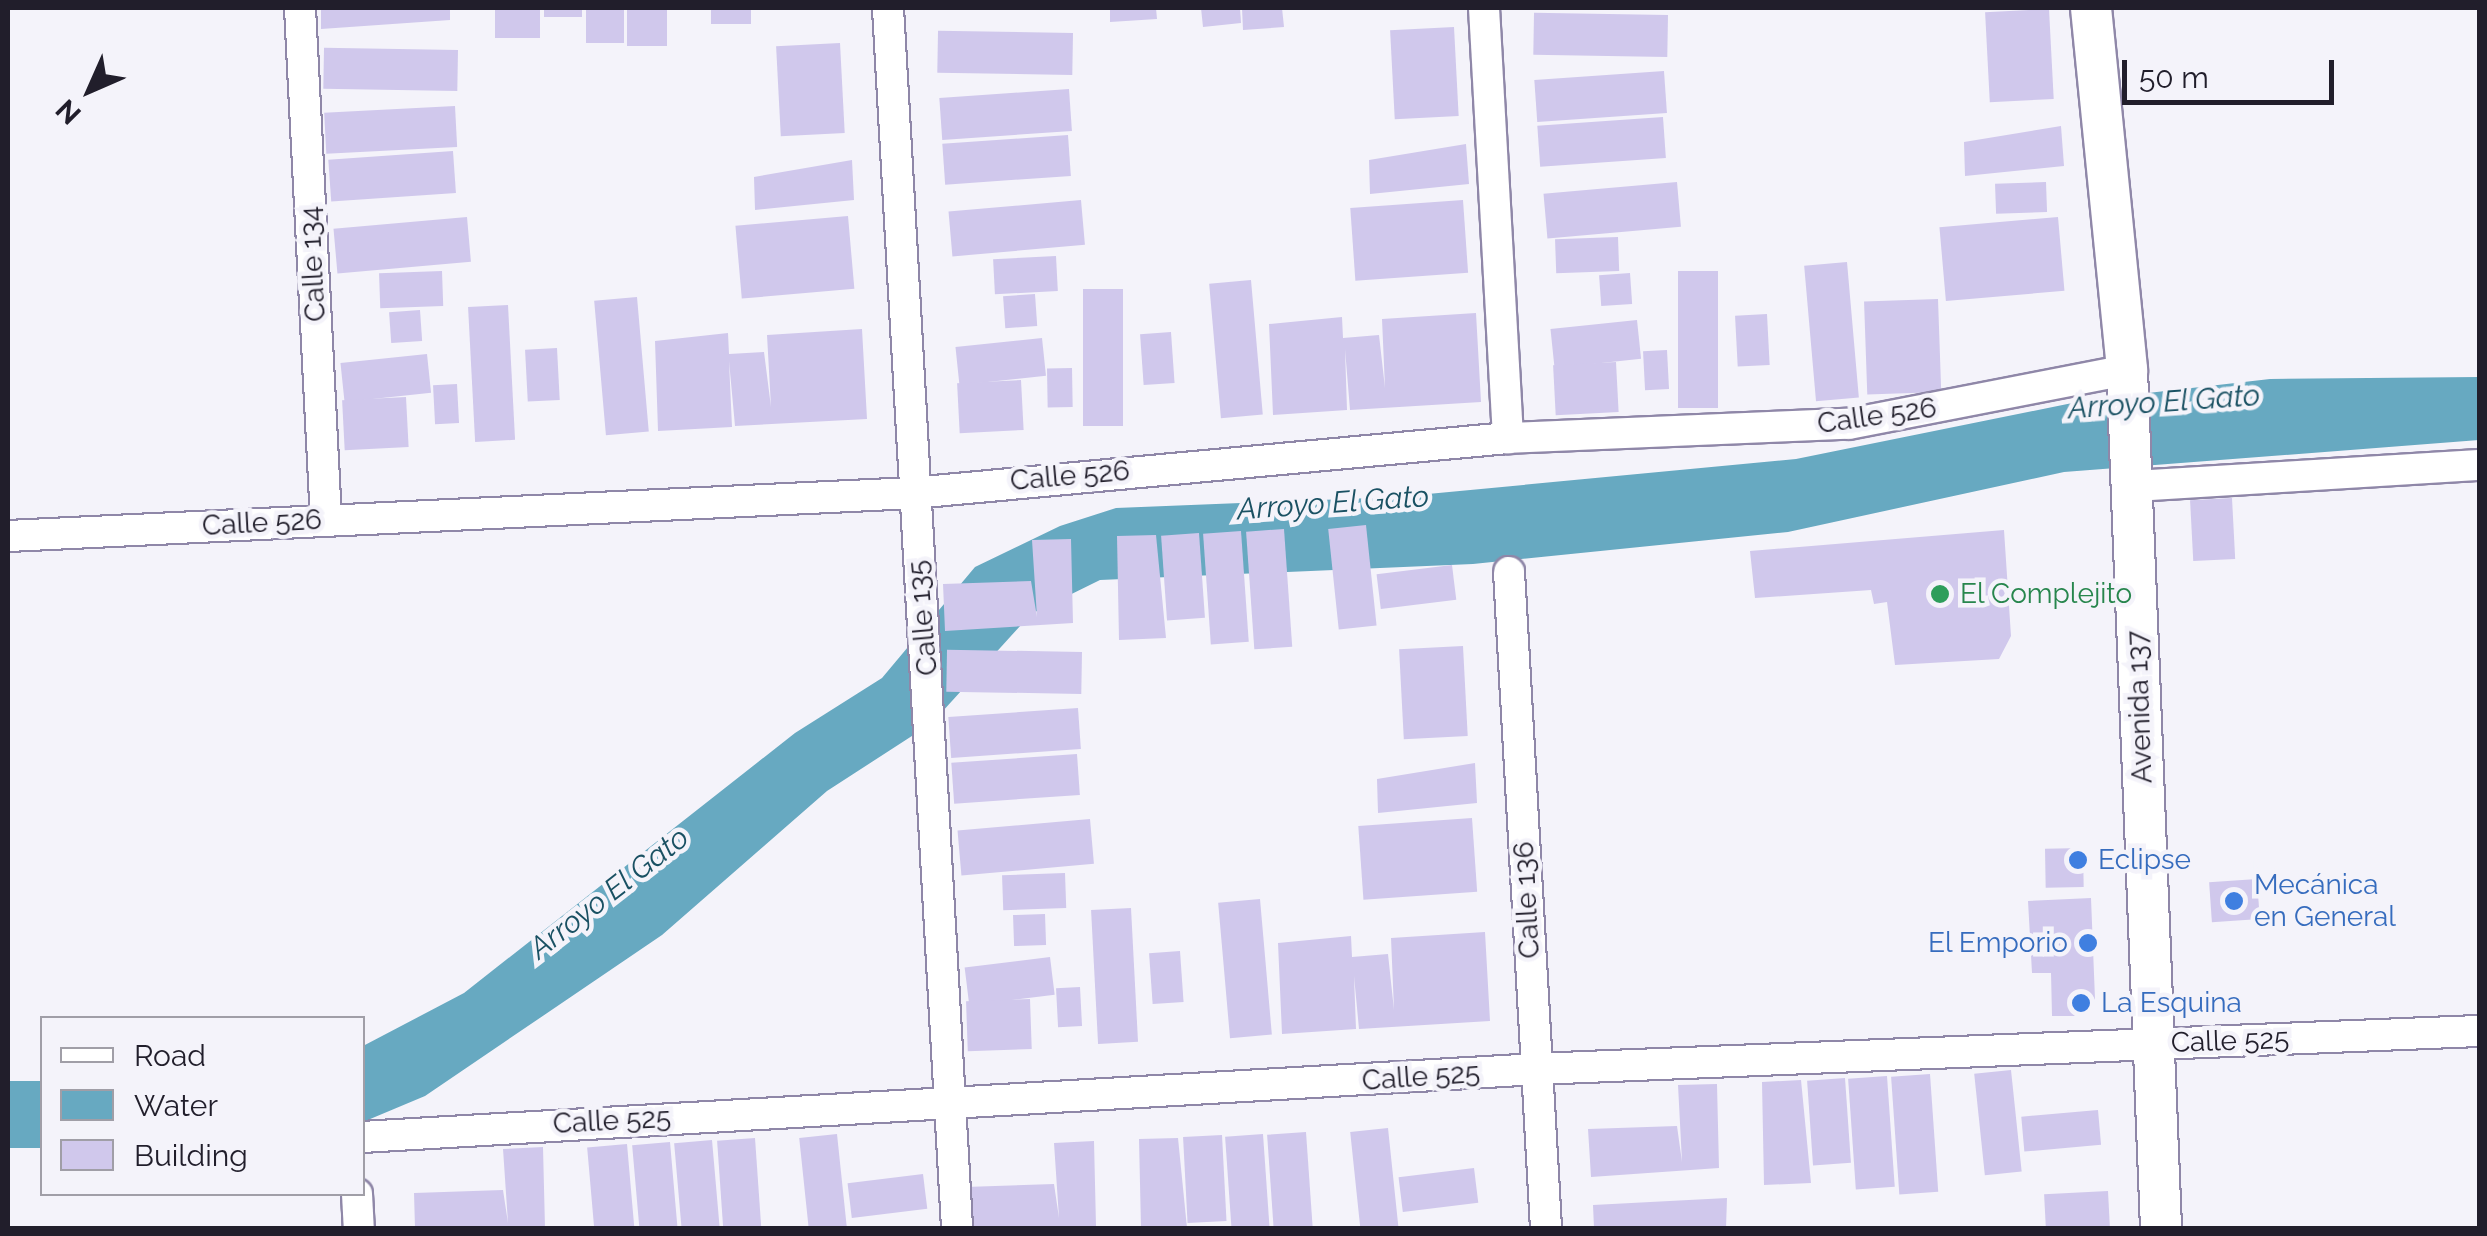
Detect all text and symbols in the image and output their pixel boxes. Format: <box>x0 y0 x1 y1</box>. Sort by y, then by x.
north arrow <box>40 40 140 140</box>
scale bar <box>2127 40 2340 102</box>
text: 50 m <box>2139 60 2209 95</box>
text: N <box>49 92 88 131</box>
street label: Calle 134 <box>293 205 333 323</box>
water label: Arroyo El Gato <box>2066 377 2262 427</box>
street label: Calle 526 <box>1815 391 1939 441</box>
street label: Calle 526 <box>1009 454 1131 498</box>
water label: Arroyo El Gato <box>1235 478 1431 528</box>
street label: Calle 526 <box>201 503 323 543</box>
street label: Calle 135 <box>901 559 945 677</box>
place label: El Complejito <box>1960 577 2133 611</box>
marker: El Complejito <box>1929 583 1951 605</box>
street label: Avenida 137 <box>2121 630 2159 784</box>
water label: Arroyo El Gato <box>522 819 696 967</box>
street label: Calle 136 <box>1507 841 1547 959</box>
place label: Eclipse <box>2098 843 2191 877</box>
marker: Eclipse <box>2067 849 2089 871</box>
place label: Mecánica en General <box>2254 868 2396 934</box>
marker: Mecánica en General <box>2223 890 2245 912</box>
place label: El Emporio <box>1927 926 2068 960</box>
marker: El Emporio <box>2077 932 2099 954</box>
place label: La Esquina <box>2101 986 2242 1020</box>
marker: La Esquina <box>2070 992 2092 1014</box>
legend <box>40 1016 365 1196</box>
street label: Calle 525 <box>2170 1022 2290 1060</box>
text: Road <box>134 1038 206 1073</box>
street label: Calle 525 <box>1361 1056 1481 1098</box>
text: Water <box>134 1088 218 1123</box>
street label: Calle 525 <box>552 1101 672 1141</box>
text: Building <box>134 1138 248 1173</box>

